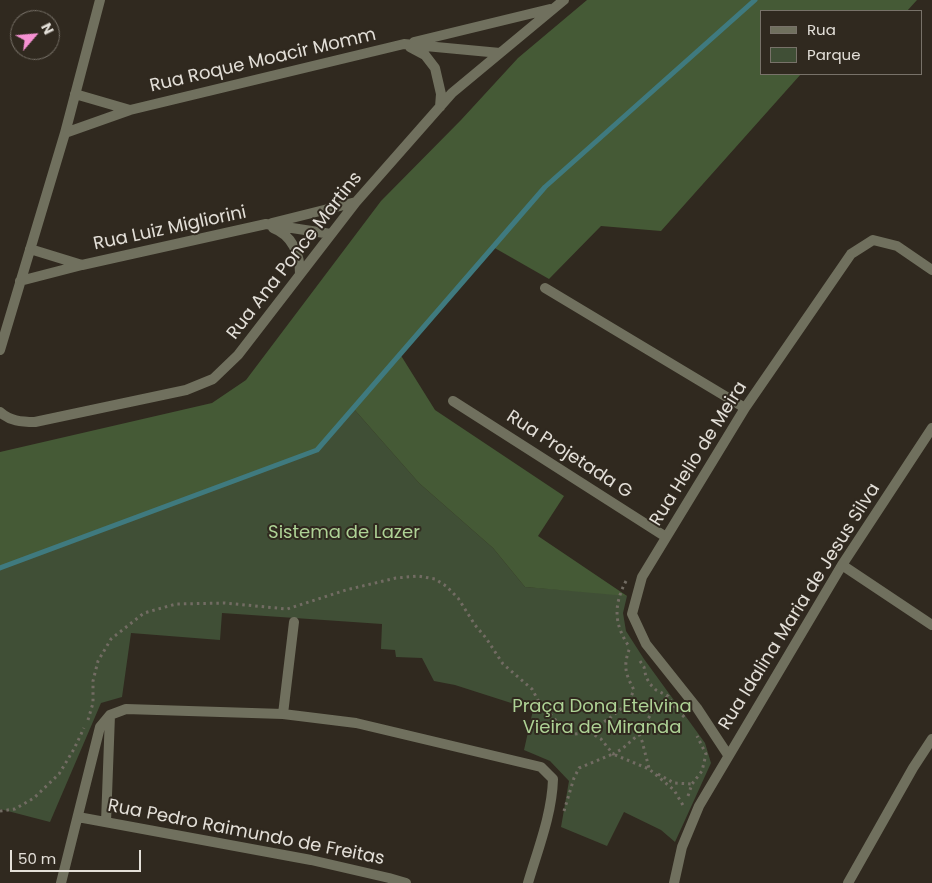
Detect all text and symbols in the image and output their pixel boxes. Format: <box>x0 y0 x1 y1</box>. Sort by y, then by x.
north arrow <box>10 10 60 60</box>
legend <box>760 10 922 75</box>
text: N <box>36 19 59 38</box>
text: Rua <box>807 19 836 40</box>
street label: Rua Roque Moacir Momm <box>148 24 378 98</box>
text: Parque <box>807 44 860 65</box>
street label: Rua Ana Ponce Martins <box>223 168 367 344</box>
street label: Rua Luiz Migliorini <box>92 202 248 256</box>
street label: Rua Helio de Meira <box>646 378 752 530</box>
street label: Rua Projetada G <box>502 406 636 504</box>
street label: Rua Idalina Maria de Jesus Silva <box>715 480 885 734</box>
park label: Sistema de Lazer <box>268 522 420 544</box>
park label: Praça Dona Etelvina Vieira de Miranda <box>512 696 692 739</box>
street label: Rua Pedro Raimundo de Freitas <box>106 796 386 870</box>
scale bar <box>12 840 144 872</box>
text: 50 m <box>18 848 56 869</box>

